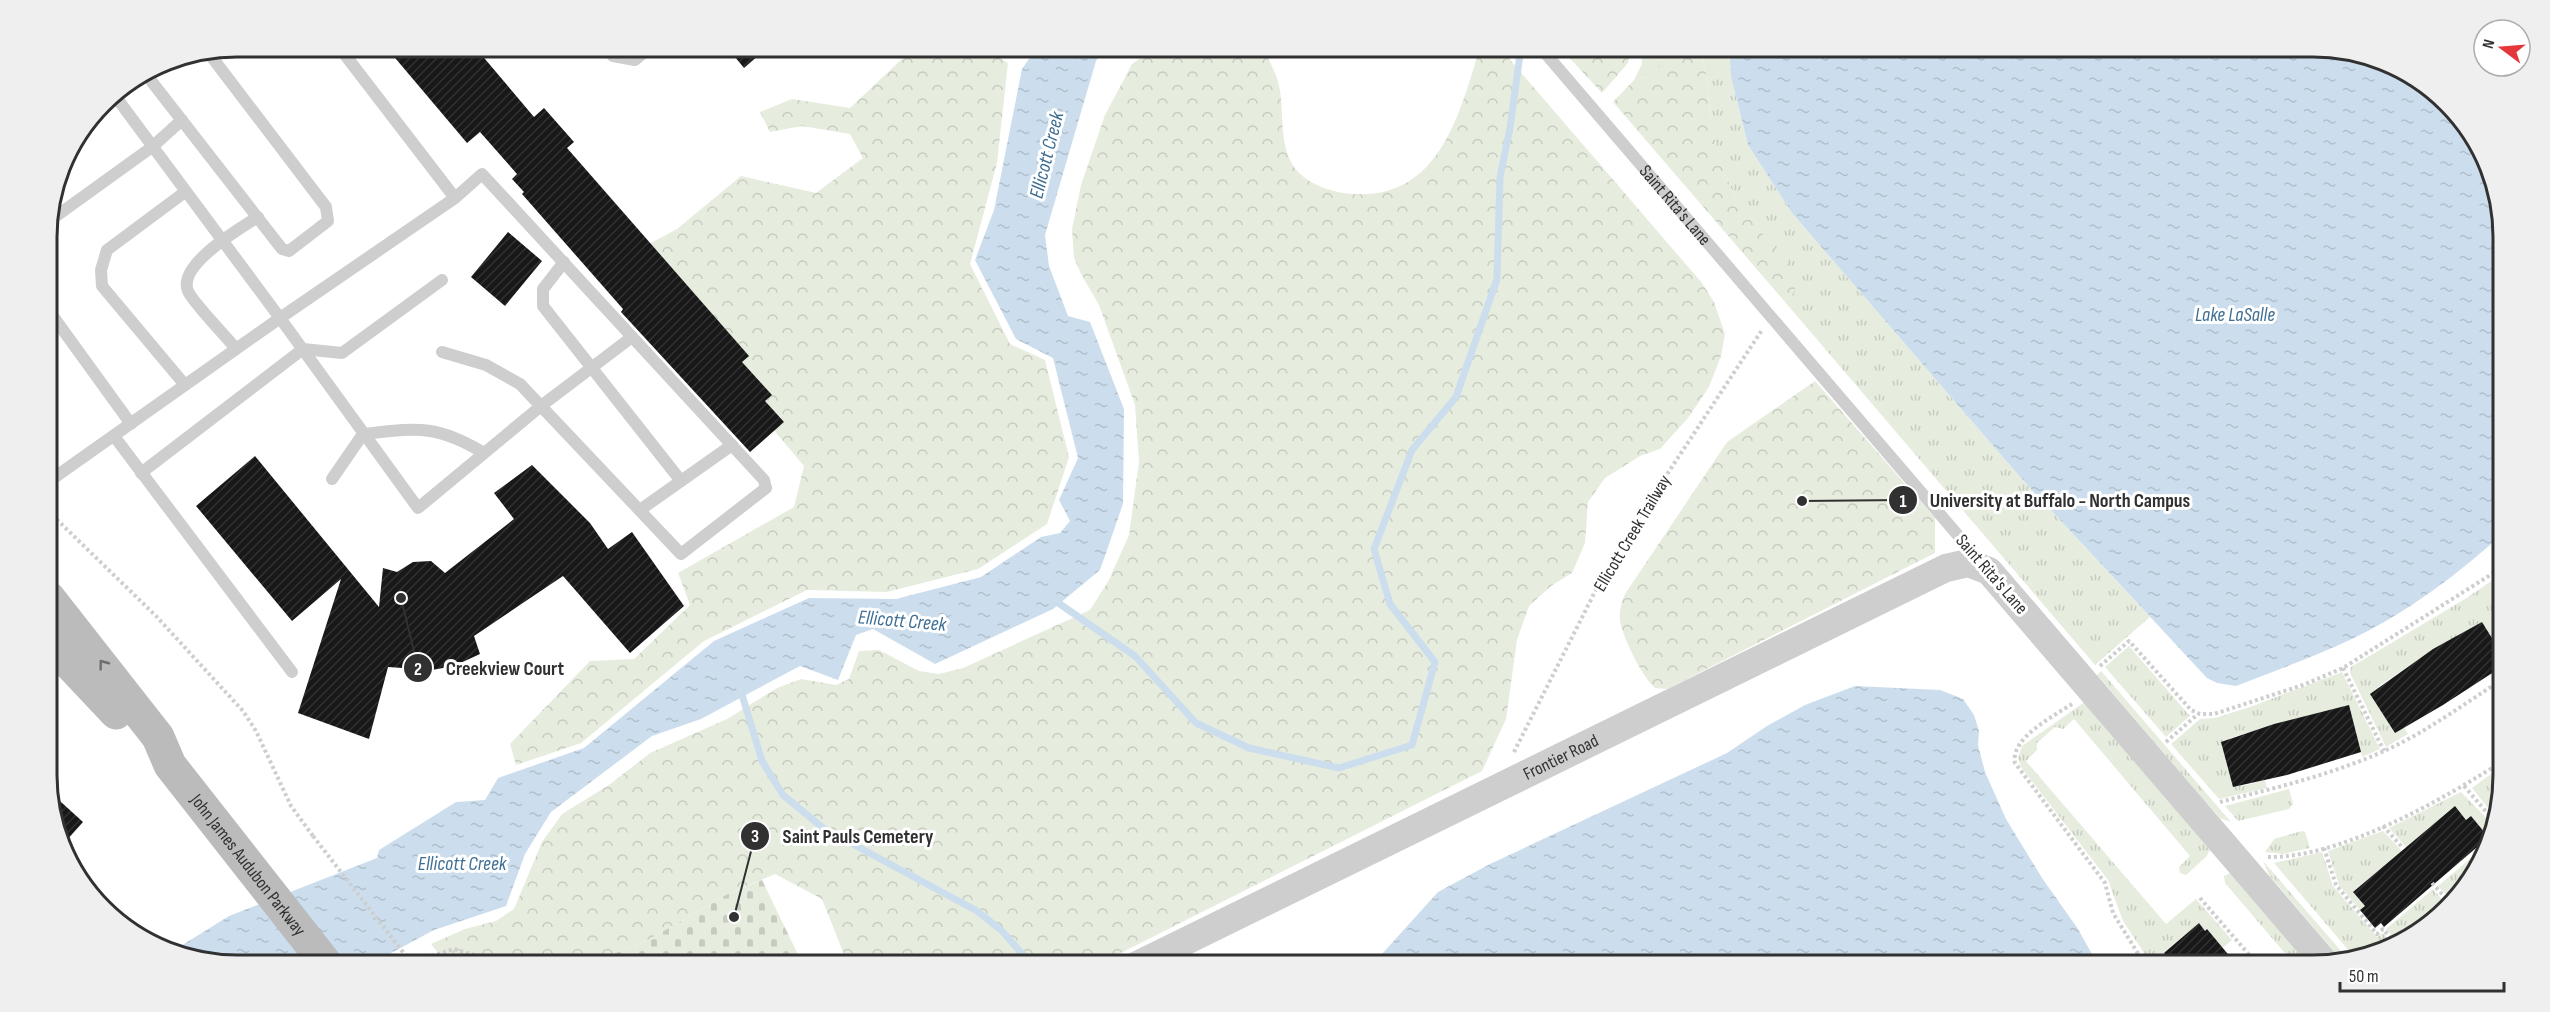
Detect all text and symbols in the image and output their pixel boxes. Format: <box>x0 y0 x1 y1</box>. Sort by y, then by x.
north arrow <box>2472 18 2532 78</box>
text: N <box>2479 38 2499 51</box>
water label: Ellicott Creek <box>1025 109 1069 201</box>
street label: Saint Rita's Lane <box>1635 161 1715 250</box>
water label: Lake LaSalle <box>2195 303 2275 327</box>
street label: Ellicott Creek Trailway <box>1589 471 1675 595</box>
callout: University at Buffalo - North Campus <box>1888 481 2202 519</box>
text: University at Buffalo - North Campus <box>1930 489 2191 513</box>
text: 1 <box>1899 491 1907 512</box>
street label: Saint Rita's Lane <box>1951 530 2032 619</box>
water label: Ellicott Creek <box>857 605 947 637</box>
callout: Creekview Court <box>403 649 576 687</box>
text: Creekview Court <box>446 657 565 681</box>
text: 2 <box>414 659 422 680</box>
one-way arrow <box>99 660 110 671</box>
street label: Frontier Road <box>1520 730 1602 785</box>
street label: John James Audubon Parkway <box>185 789 310 940</box>
callout: Saint Pauls Cemetery <box>740 817 945 855</box>
text: Saint Pauls Cemetery <box>783 825 934 849</box>
text: 3 <box>751 826 759 847</box>
water label: Ellicott Creek <box>418 852 507 876</box>
scale bar <box>2340 955 2504 993</box>
text: 50 m <box>2349 966 2379 987</box>

